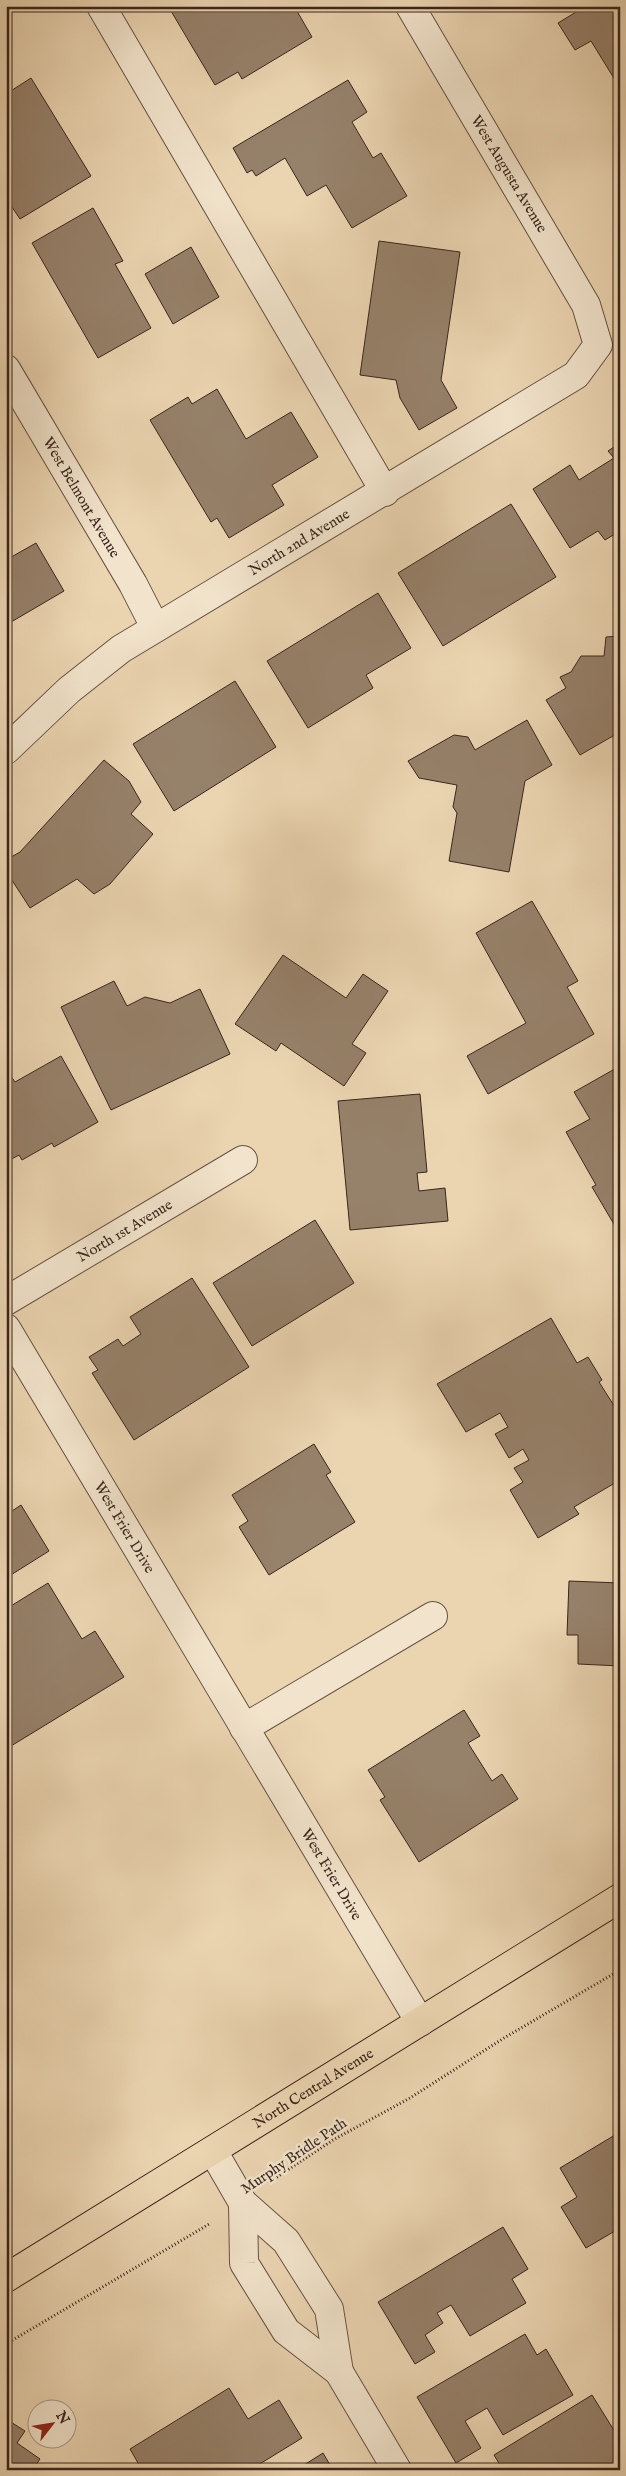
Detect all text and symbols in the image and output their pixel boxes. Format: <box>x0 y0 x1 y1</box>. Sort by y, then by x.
street label: West Augusta Avenue <box>466 112 552 236</box>
street label: West Belmont Avenue <box>39 433 125 561</box>
street label: North 2nd Avenue <box>245 504 353 580</box>
street label: North 1st Avenue <box>73 1195 176 1266</box>
street label: West Frier Drive <box>90 1478 160 1577</box>
street label: West Frier Drive <box>297 1825 367 1924</box>
street label: North Central Avenue <box>249 2043 377 2133</box>
street label: Murphy Bridle Path <box>237 2114 351 2198</box>
north arrow <box>28 2398 78 2448</box>
text: N <box>51 2407 73 2428</box>

